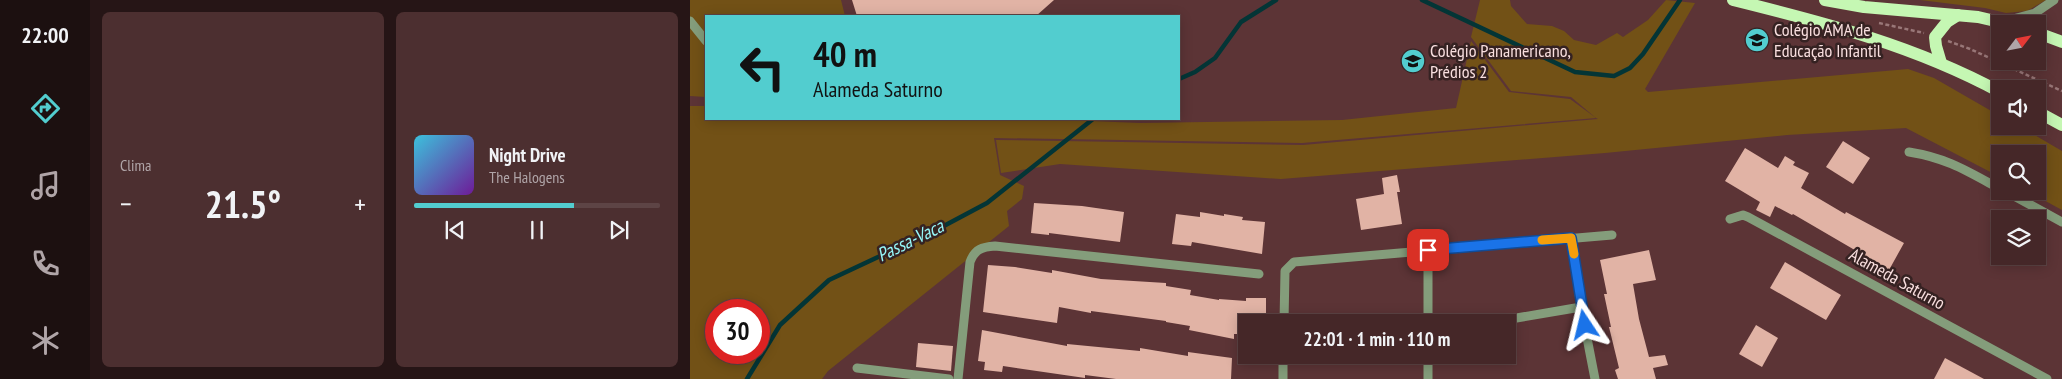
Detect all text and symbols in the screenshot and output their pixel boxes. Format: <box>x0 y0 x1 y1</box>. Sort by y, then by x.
north arrow <box>1991 15 2046 70</box>
map controls <box>1991 15 2046 265</box>
place label: Colégio AMA de Educação Infantil <box>1774 18 1882 62</box>
text: 22:00 <box>21 21 69 49</box>
school or university icon: Colégio AMA de Educação Infantil <box>1744 27 1770 53</box>
text: 40 m <box>813 31 877 77</box>
icon: left <box>730 35 795 100</box>
place label: Colégio Panamericano, Prédios 2 <box>1430 39 1571 83</box>
school or university icon: Colégio Panamericano, Prédios 2 <box>1400 48 1426 74</box>
text: Alameda Saturno <box>813 75 943 103</box>
button: sound <box>1991 80 2046 135</box>
icon: directions <box>28 91 63 126</box>
text: Night Drive <box>489 143 566 167</box>
button: search <box>1991 145 2046 200</box>
text: Clima <box>120 155 151 175</box>
text: The Halogens <box>489 167 565 187</box>
icon: music <box>28 168 63 203</box>
text: 21.5° <box>205 179 281 228</box>
text: − <box>120 185 132 222</box>
text: + <box>354 185 366 222</box>
button: layers <box>1991 210 2046 265</box>
water label: Passa-Vaca <box>873 213 949 266</box>
icon: previous <box>441 216 469 244</box>
icon: pause <box>523 216 551 244</box>
icon: next <box>605 216 633 244</box>
pin <box>1407 229 1449 271</box>
icon: arrive <box>1414 236 1442 264</box>
street label: Alameda Saturno <box>1845 243 1949 314</box>
icon: phone <box>28 246 63 281</box>
position arrow <box>1558 298 1610 350</box>
speed limit sign: 30 <box>705 299 770 364</box>
icon: climate <box>28 323 63 358</box>
text: 22:01 · 1 min · 110 m <box>1304 327 1450 351</box>

